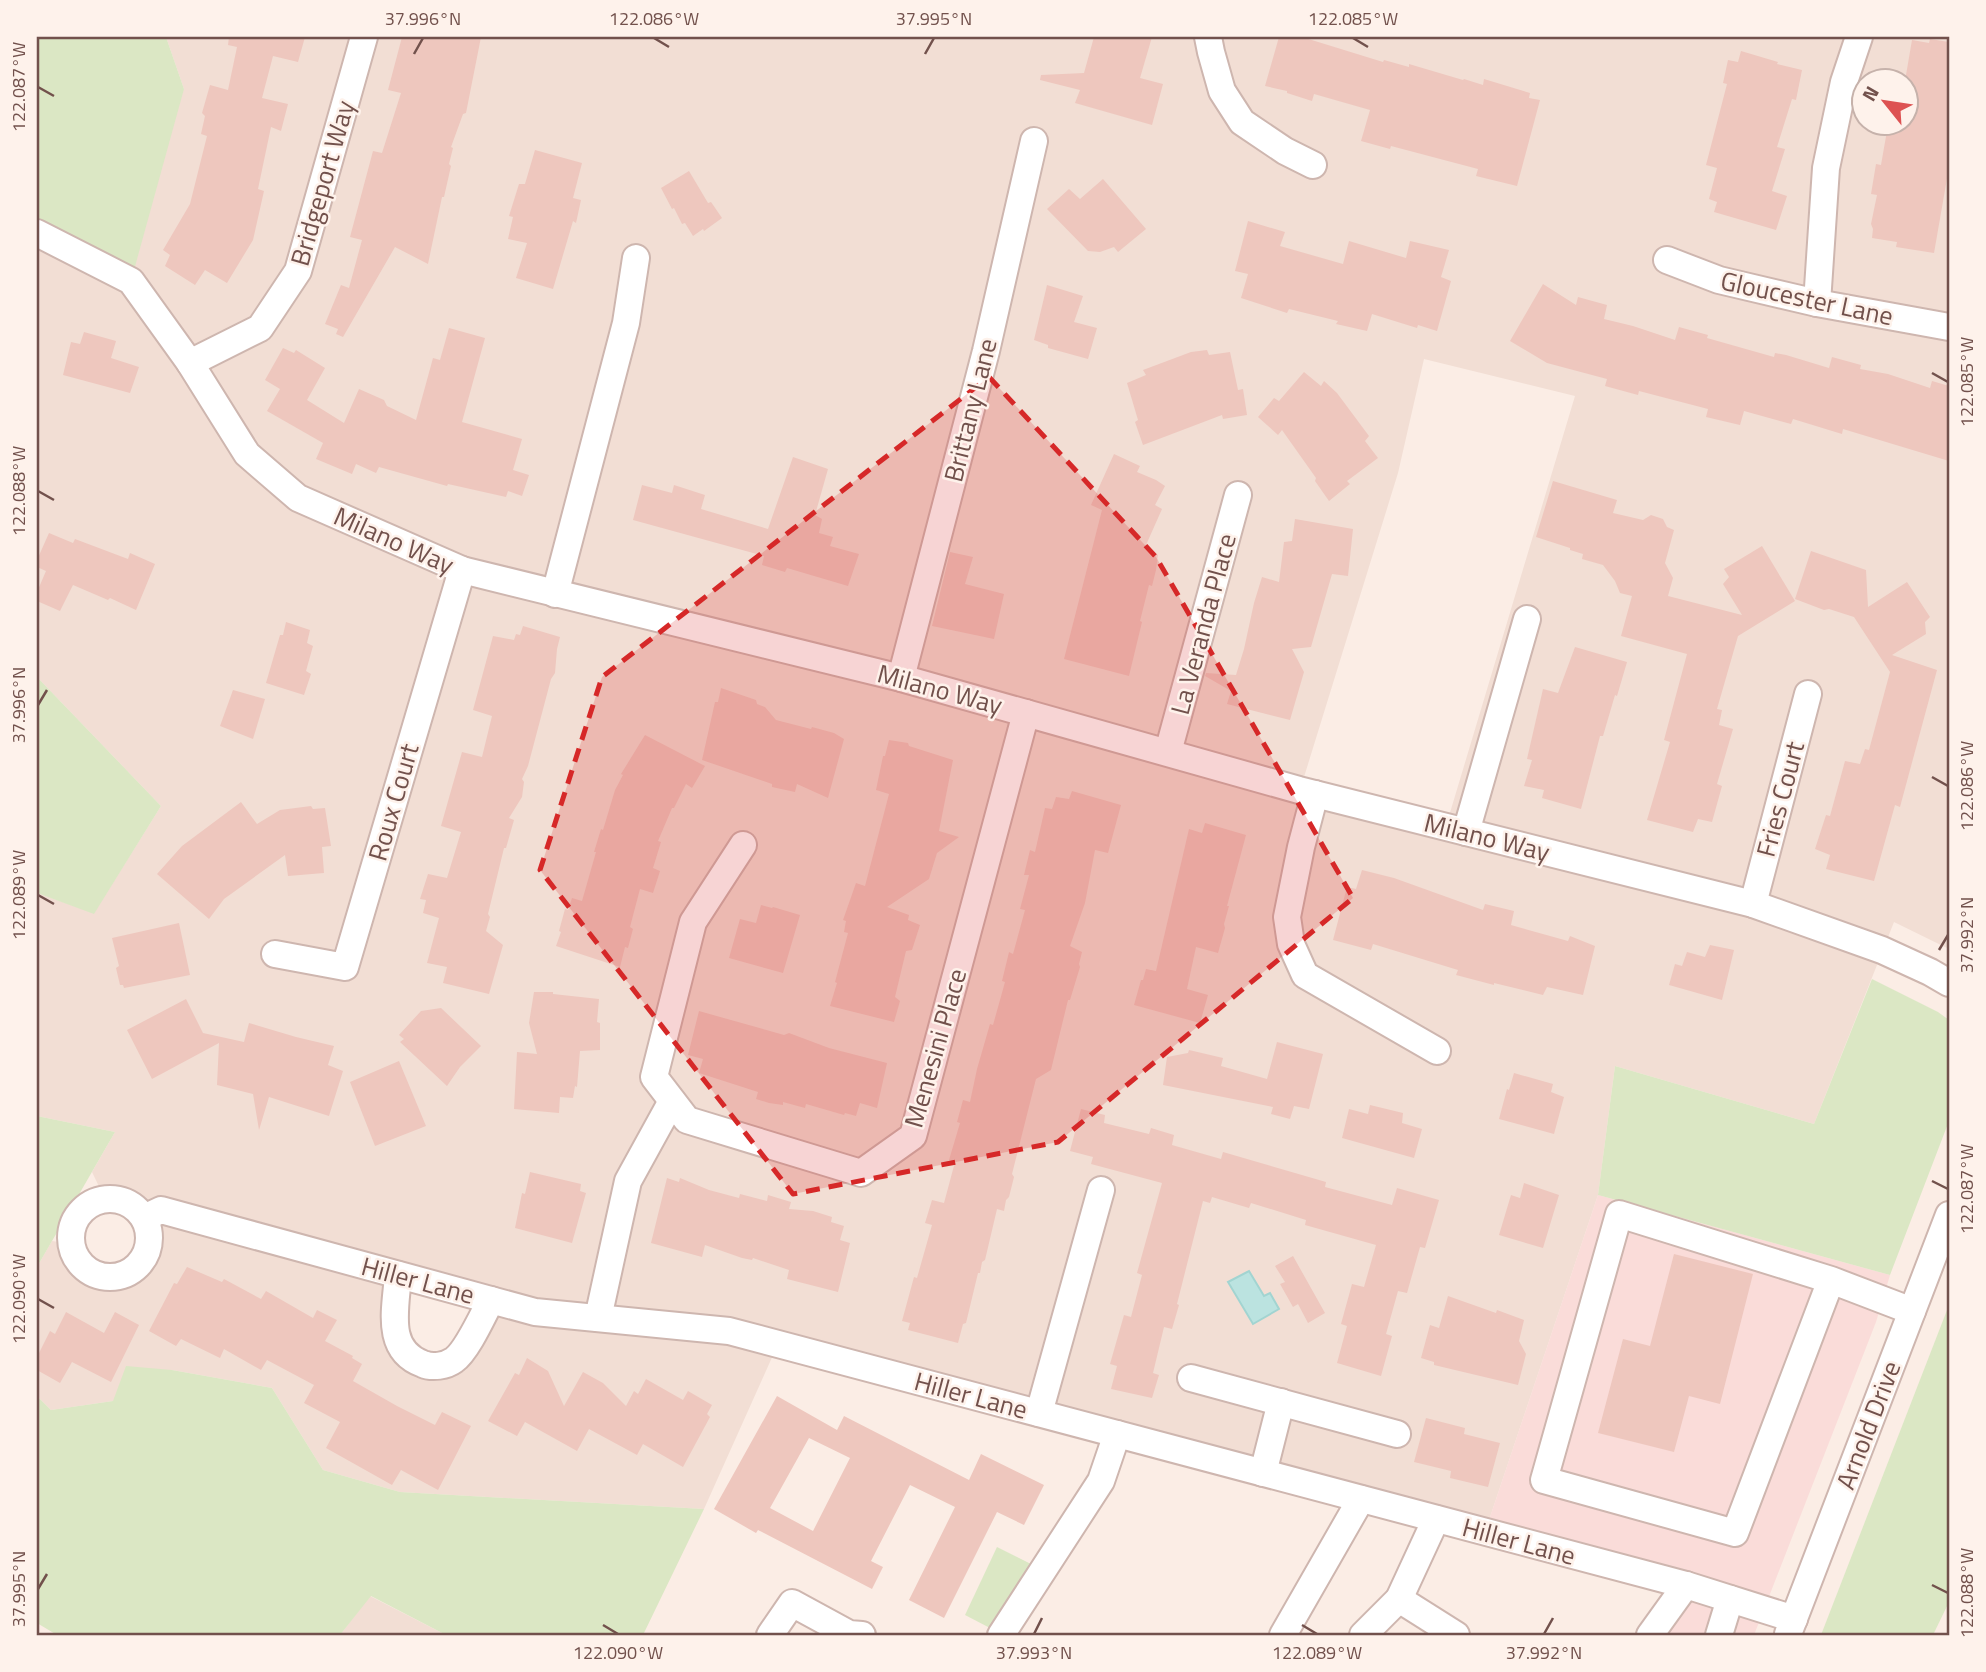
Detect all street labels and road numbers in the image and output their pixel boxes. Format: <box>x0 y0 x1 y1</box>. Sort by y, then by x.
street label: Bridgeport Way <box>280 96 364 270</box>
street label: Gloucester Lane <box>1717 261 1897 335</box>
street label: Brittany Lane <box>933 334 1007 486</box>
street label: Milano Way <box>328 496 460 584</box>
street label: La Veranda Place <box>1160 529 1246 719</box>
street label: Milano Way <box>873 654 1007 724</box>
street label: Fries Court <box>1746 737 1814 861</box>
street label: Roux Court <box>358 739 428 865</box>
street label: Milano Way <box>1420 803 1554 871</box>
street label: Menesini Place <box>894 964 976 1132</box>
street label: Hiller Lane <box>357 1246 479 1314</box>
street label: Arnold Drive <box>1826 1355 1910 1495</box>
street label: Hiller Lane <box>910 1361 1032 1429</box>
street label: Hiller Lane <box>1458 1507 1580 1575</box>

